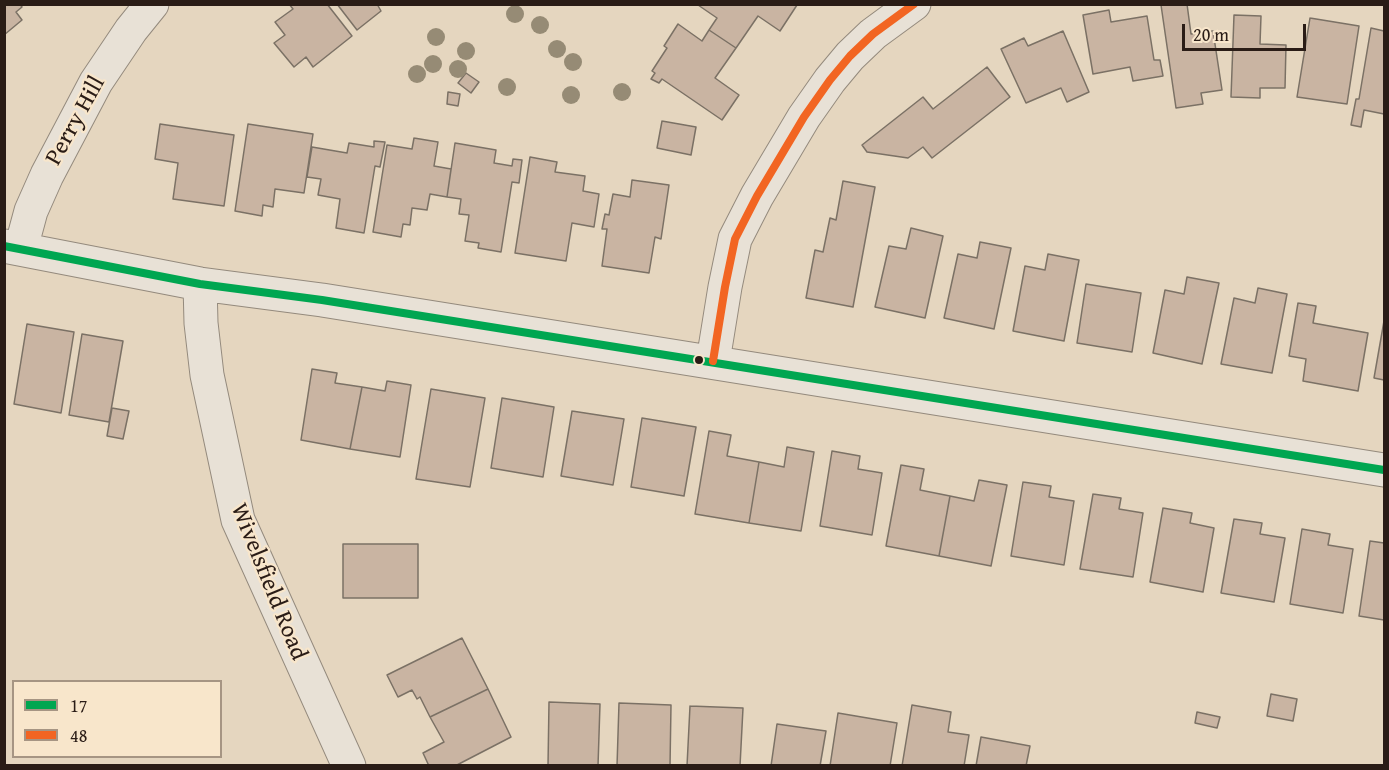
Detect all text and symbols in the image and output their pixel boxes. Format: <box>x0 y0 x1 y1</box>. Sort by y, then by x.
scale bar <box>1185 12 1310 50</box>
text: 20 m <box>1193 21 1229 48</box>
street label: Perry Hill <box>40 71 112 171</box>
unlabelled marker <box>693 354 705 366</box>
street label: Wivelsfield Road <box>223 499 313 665</box>
legend <box>12 680 222 758</box>
text: 17 <box>70 692 87 719</box>
text: 48 <box>70 722 87 749</box>

